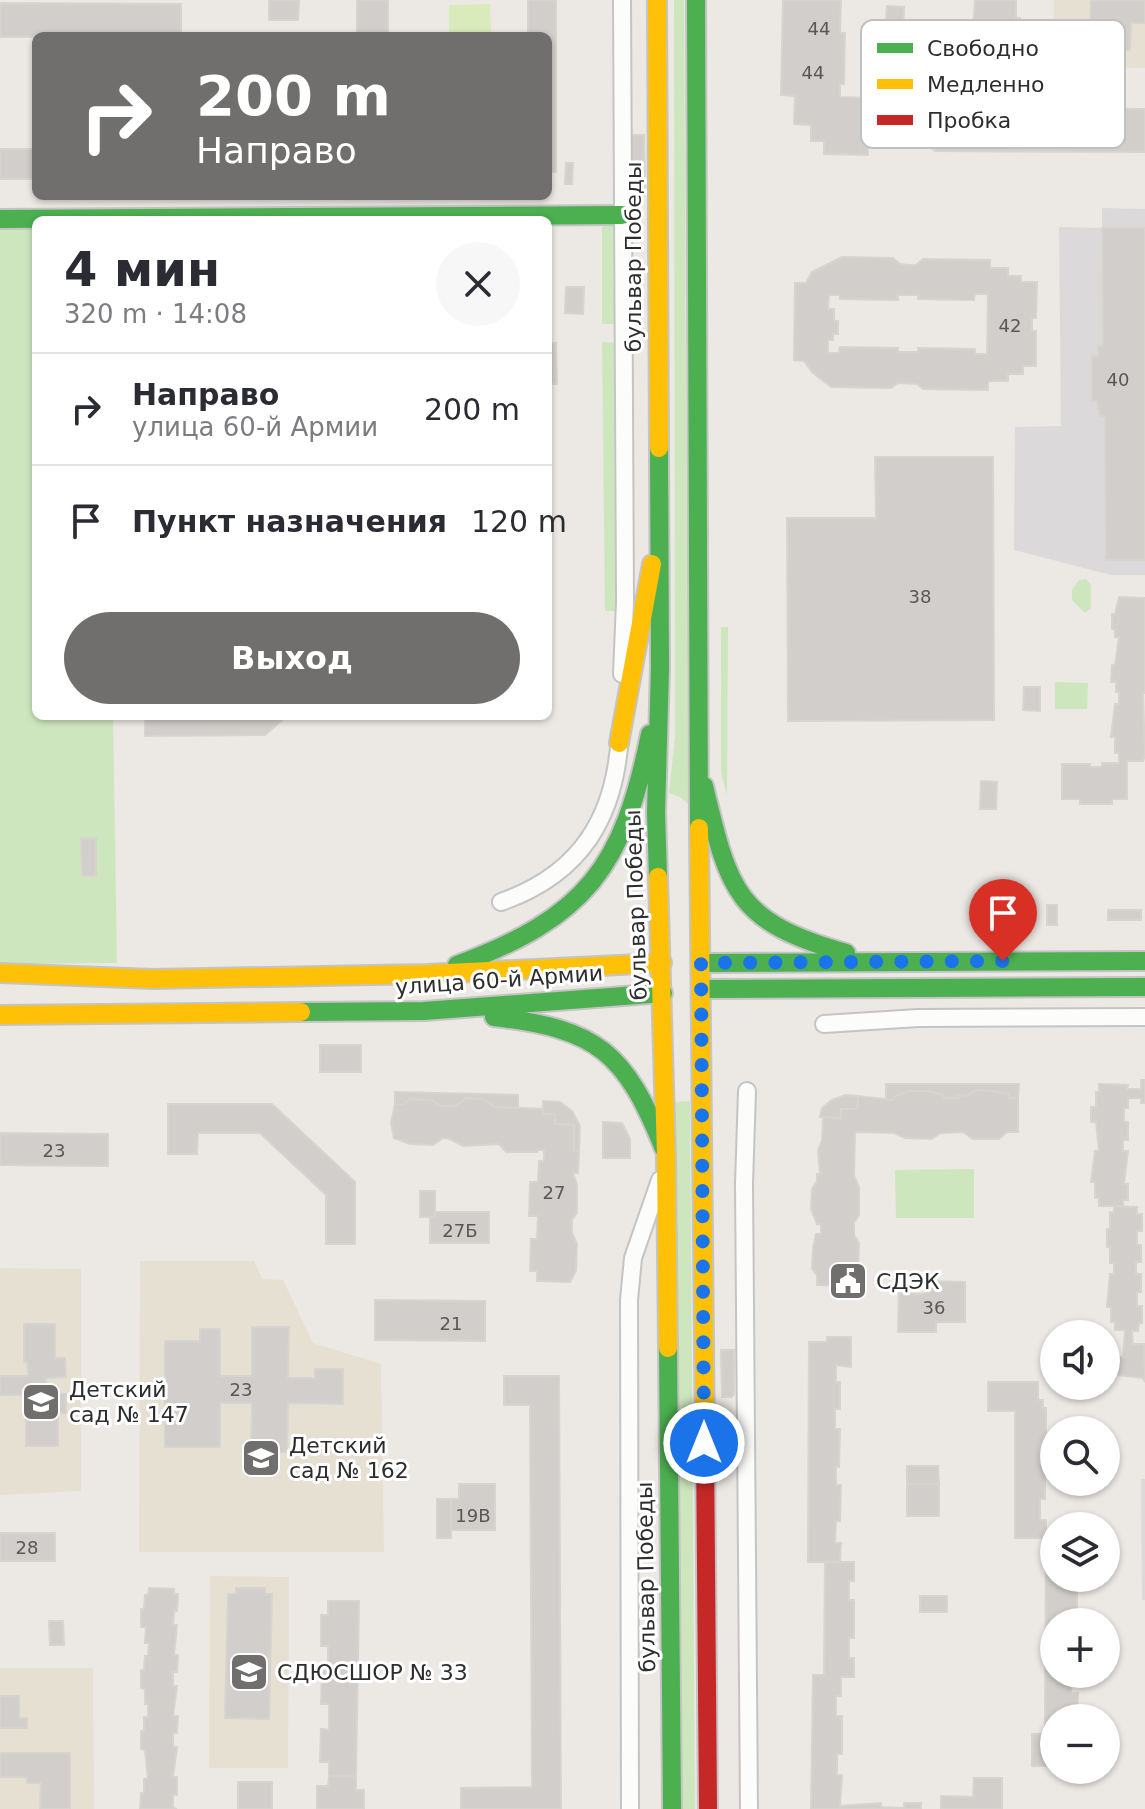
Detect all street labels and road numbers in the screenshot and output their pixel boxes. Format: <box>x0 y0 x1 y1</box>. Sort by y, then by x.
street label: бульвар Победы <box>621 162 646 352</box>
street label: бульвар Победы <box>620 809 652 1001</box>
street label: улица 60-й Армии <box>394 960 604 1000</box>
street label: бульвар Победы <box>632 1481 660 1673</box>

